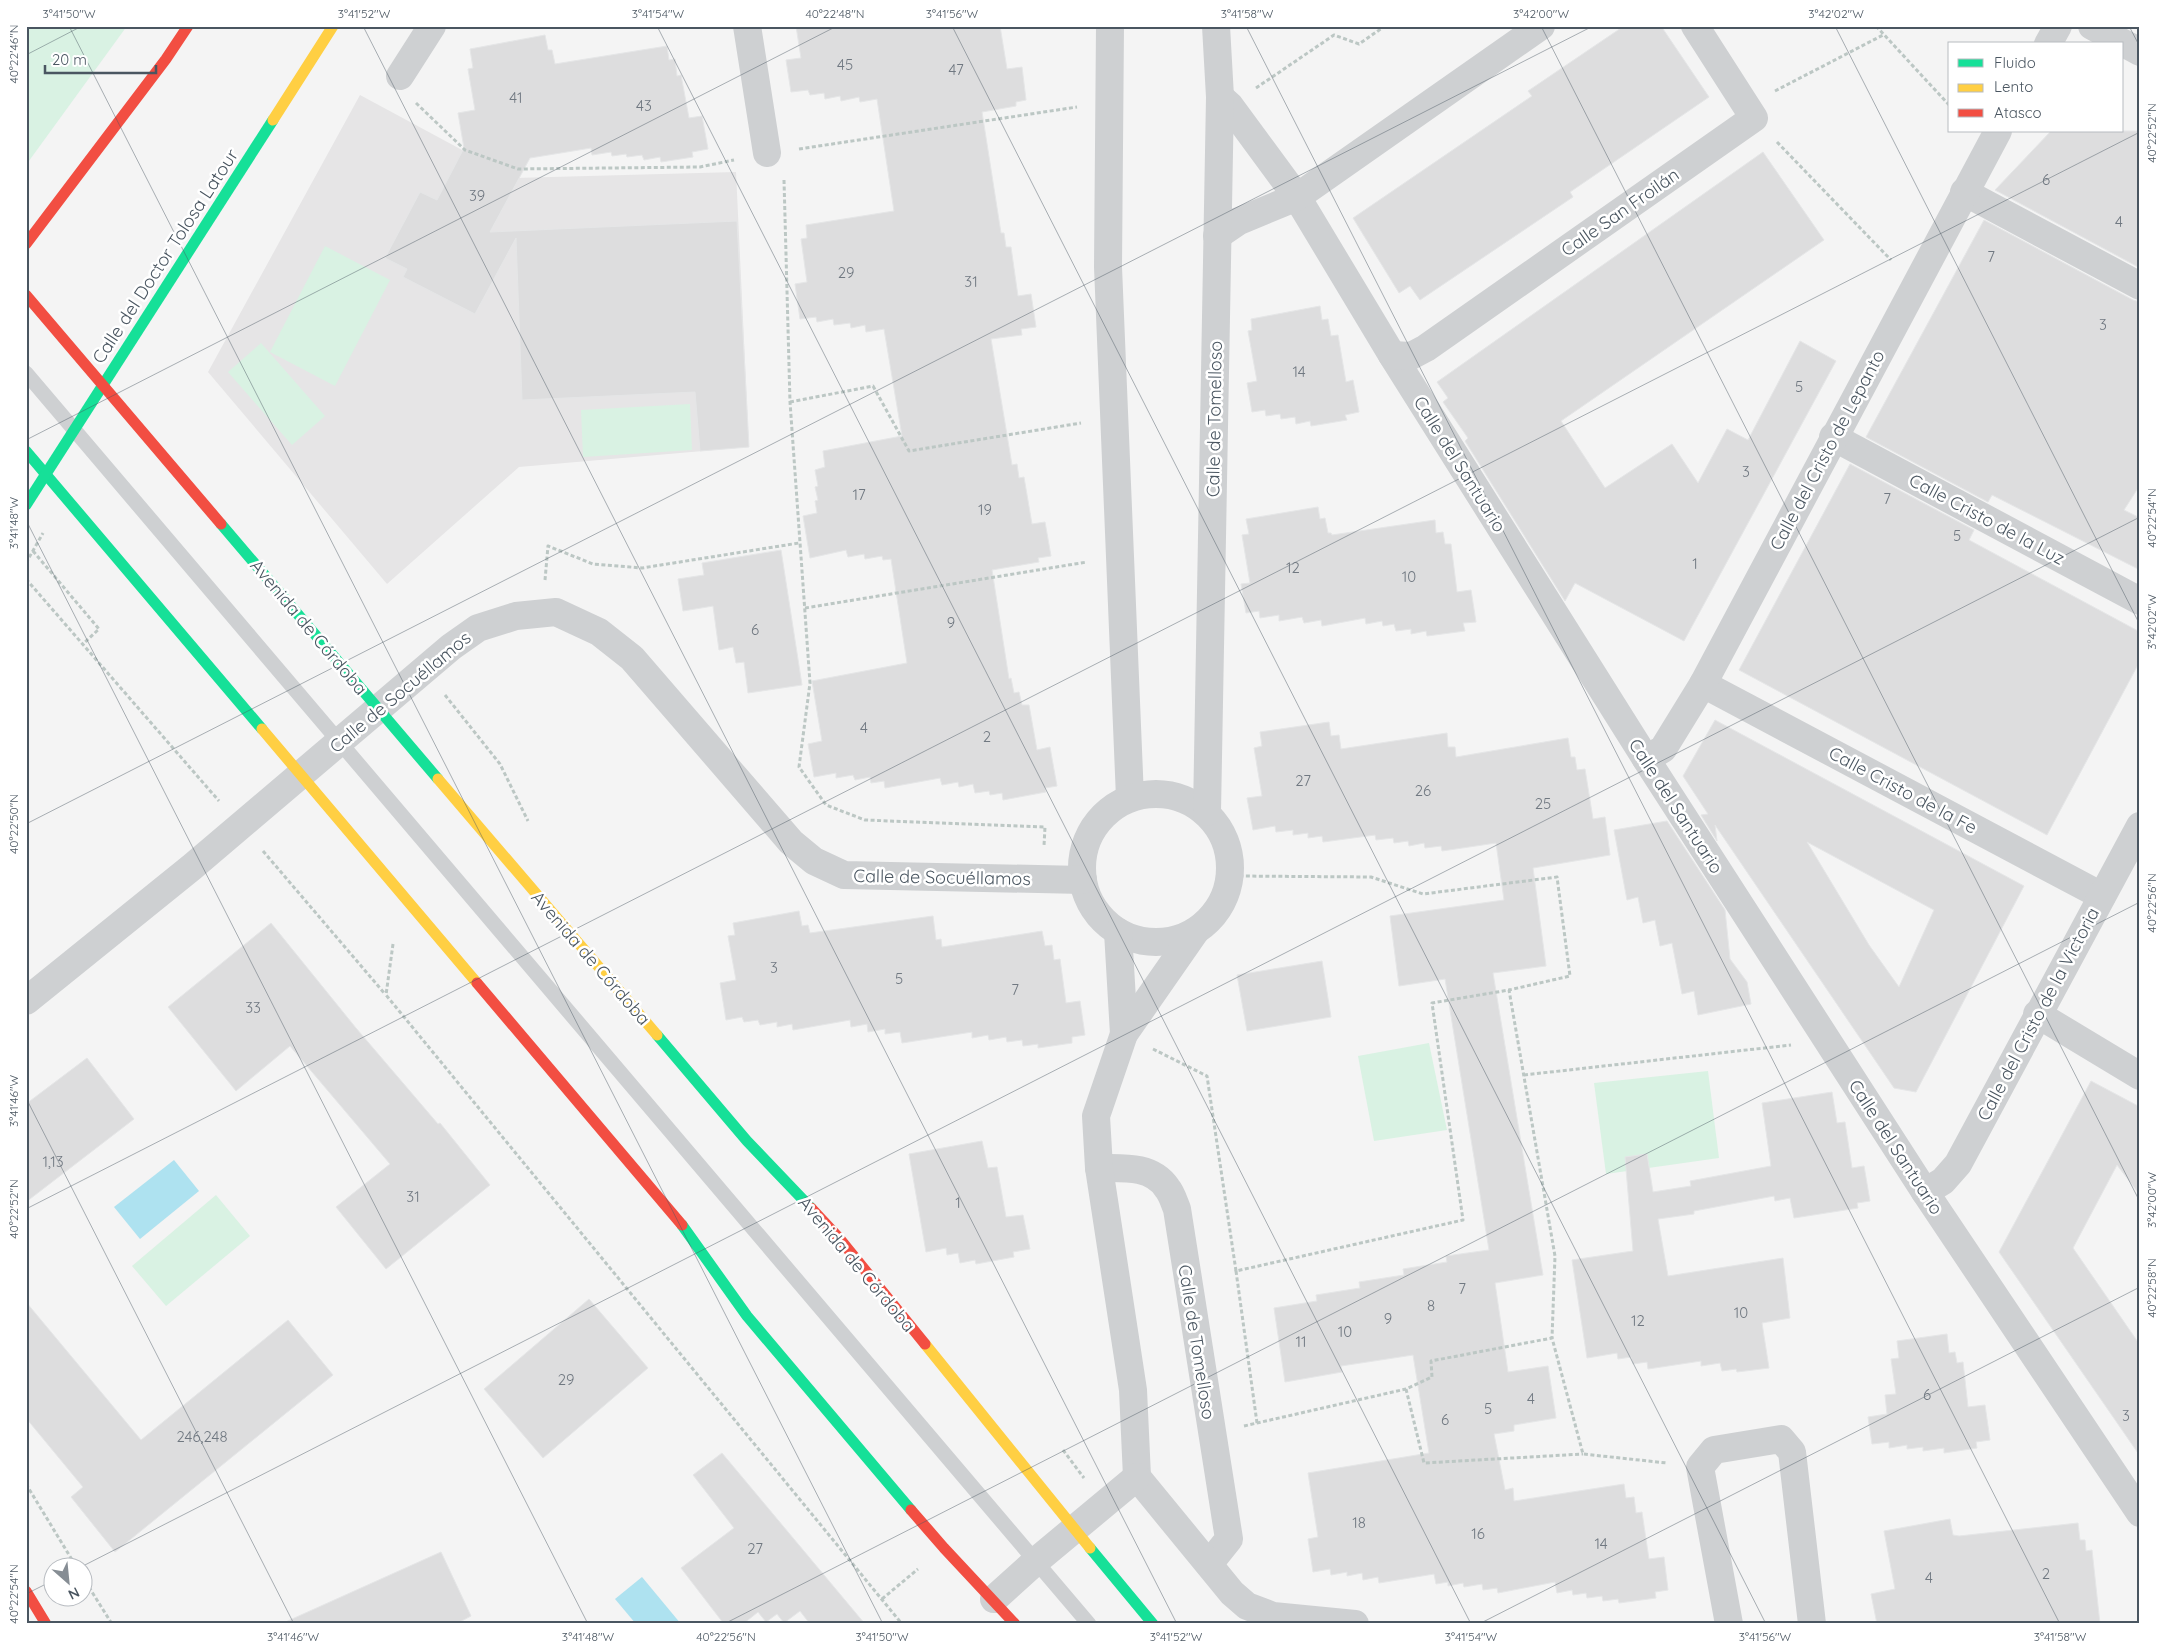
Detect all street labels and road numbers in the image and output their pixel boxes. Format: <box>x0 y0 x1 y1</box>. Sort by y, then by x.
street label: Calle del Doctor Tolosa Latour <box>87 144 243 368</box>
street label: Calle San Froilán <box>1556 163 1684 261</box>
street label: Calle de Tomelloso <box>1201 341 1227 497</box>
street label: Calle del Cristo de Lepanto <box>1764 346 1890 554</box>
street label: Calle del Santuario <box>1409 392 1511 536</box>
street label: Calle Cristo de la Luz <box>1905 468 2069 570</box>
street label: Avenida de Córdoba <box>245 554 373 700</box>
street label: Calle de Socuéllamos <box>325 626 475 758</box>
street label: Calle del Santuario <box>1624 734 1728 878</box>
street label: Calle Cristo de la Fe <box>1825 741 1981 839</box>
street label: Calle de Socuéllamos <box>853 864 1031 890</box>
street label: Avenida de Córdoba <box>526 886 656 1030</box>
street label: Calle del Cristo de la Victoria <box>1972 903 2104 1125</box>
street label: Calle del Santuario <box>1844 1075 1948 1219</box>
street label: Avenida de Córdoba <box>793 1191 921 1337</box>
street label: Calle de Tomelloso <box>1173 1263 1221 1421</box>

